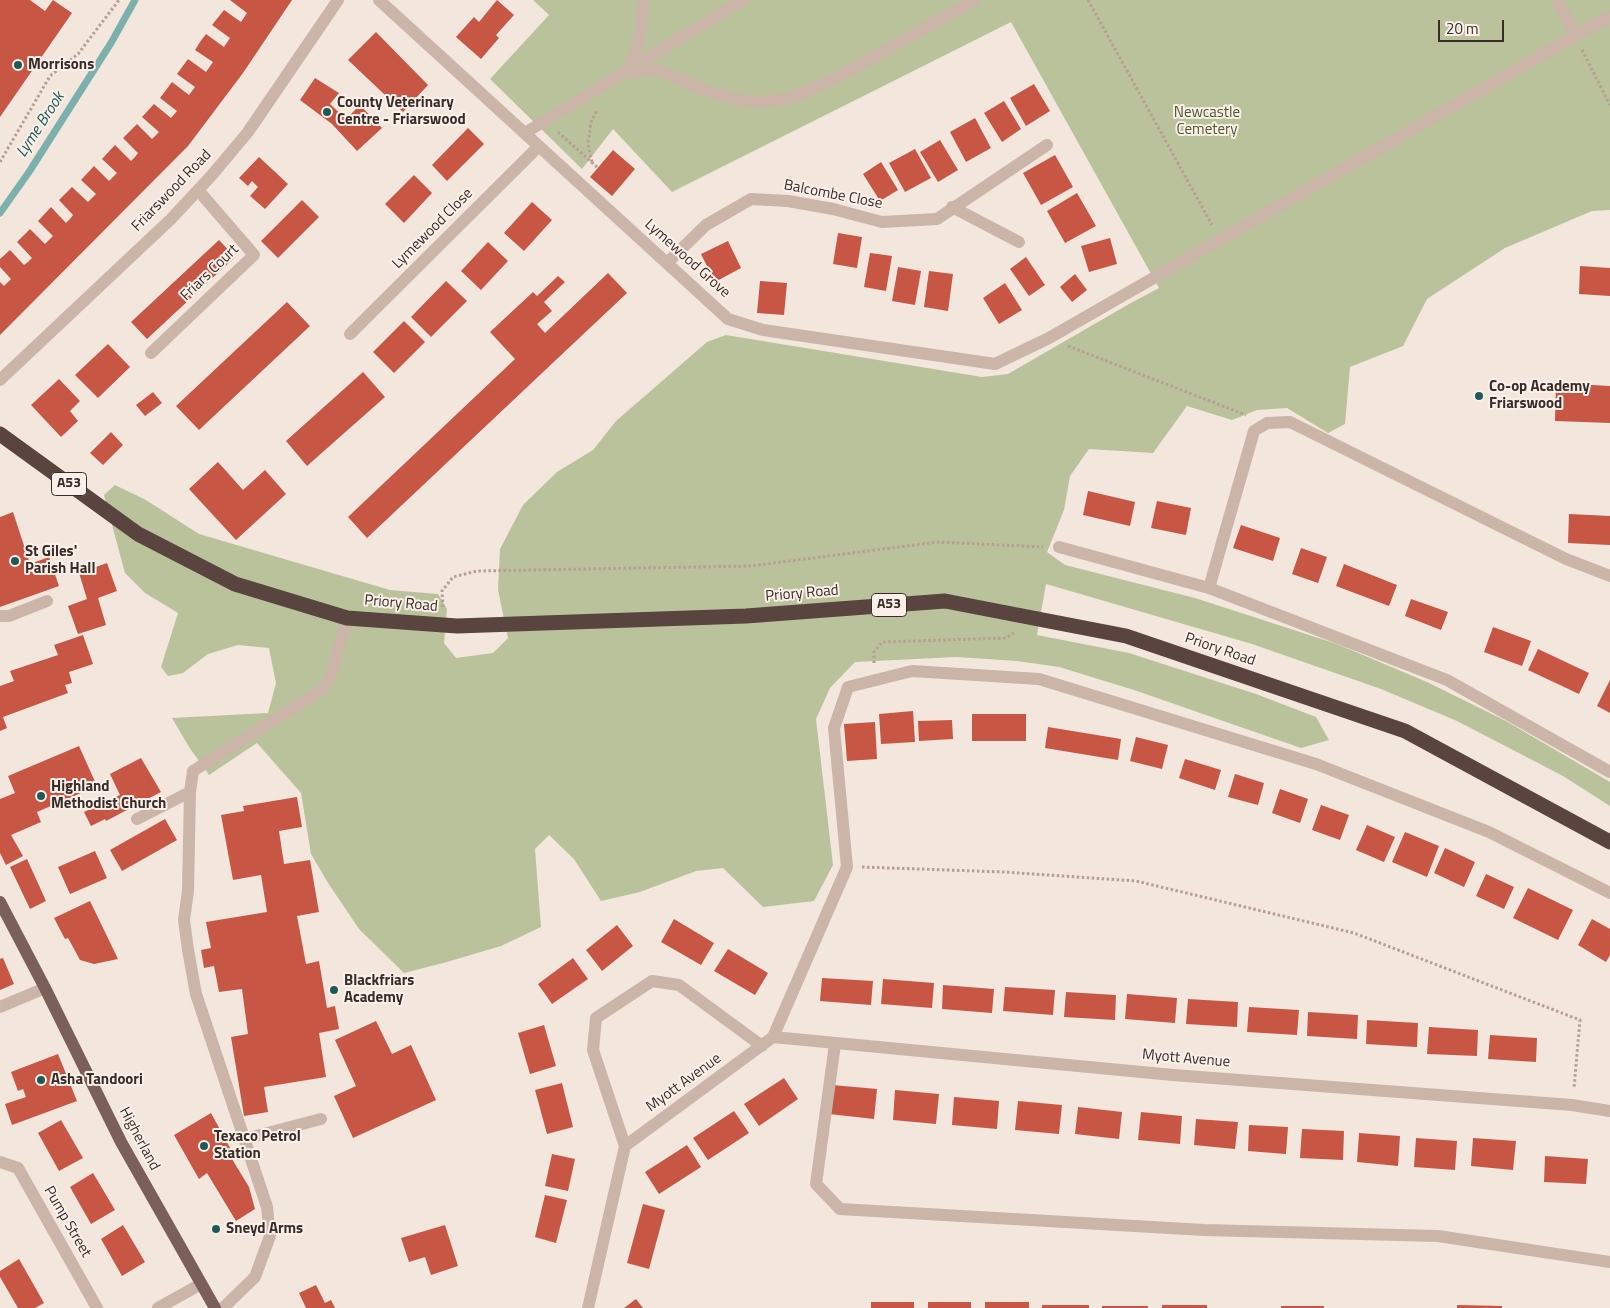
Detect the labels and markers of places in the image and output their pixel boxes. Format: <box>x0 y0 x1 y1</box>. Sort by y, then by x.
place label: Morrisons <box>28 56 94 74</box>
marker: Morrisons <box>12 59 24 71</box>
place label: County Veterinary Centre - Friarswood <box>337 94 466 129</box>
marker: County Veterinary Centre - Friarswood <box>321 106 333 118</box>
place label: Co-op Academy Friarswood <box>1489 378 1590 413</box>
marker: Co-op Academy Friarswood <box>1473 390 1485 402</box>
place label: St Giles' Parish Hall <box>25 543 95 578</box>
marker: St Giles' Parish Hall <box>9 555 21 567</box>
place label: Highland Methodist Church <box>51 778 166 813</box>
marker: Highland Methodist Church <box>35 790 47 802</box>
place label: Blackfriars Academy <box>344 972 414 1007</box>
marker: Blackfriars Academy <box>328 984 340 996</box>
place label: Asha Tandoori <box>51 1071 143 1089</box>
marker: Asha Tandoori <box>35 1074 47 1086</box>
place label: Texaco Petrol Station <box>214 1128 301 1163</box>
marker: Texaco Petrol Station <box>198 1140 210 1152</box>
place label: Sneyd Arms <box>226 1220 303 1238</box>
marker: Sneyd Arms <box>210 1223 222 1235</box>

